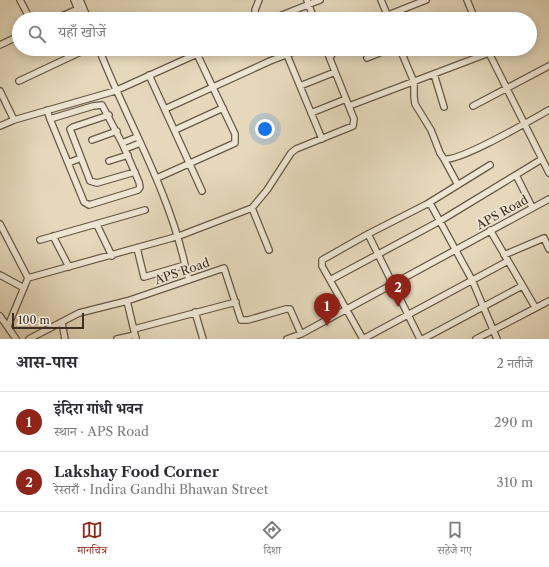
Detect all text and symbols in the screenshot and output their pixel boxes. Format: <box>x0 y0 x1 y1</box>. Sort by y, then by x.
search box <box>12 12 537 56</box>
text: यहाँ खोजें <box>58 22 106 41</box>
icon: search <box>26 23 48 45</box>
your location <box>255 119 275 139</box>
street label: APS Road <box>473 191 531 233</box>
street label: APS Road <box>152 254 212 288</box>
pin: 2 <box>385 274 411 307</box>
pin: 1 <box>314 293 340 326</box>
scale bar <box>12 311 84 330</box>
text: 100 m <box>18 313 50 327</box>
text: आस-पास <box>16 352 78 372</box>
text: 2 नतीजे <box>497 355 533 371</box>
text: इंदिरा गांधी भवन <box>54 399 143 418</box>
text: 1 <box>26 414 32 430</box>
text: 290 m <box>494 414 533 430</box>
text: स्थान · APS Road <box>54 423 149 439</box>
text: Lakshay Food Corner <box>54 462 219 481</box>
text: 2 <box>25 474 33 490</box>
text: 310 m <box>497 474 533 490</box>
text: रेस्तराँ · Indira Gandhi Bhawan Street <box>54 481 268 497</box>
tab: मानचित्र <box>77 519 107 561</box>
tab: दिशा <box>261 519 283 561</box>
tab: सहेजे गए <box>438 519 472 561</box>

